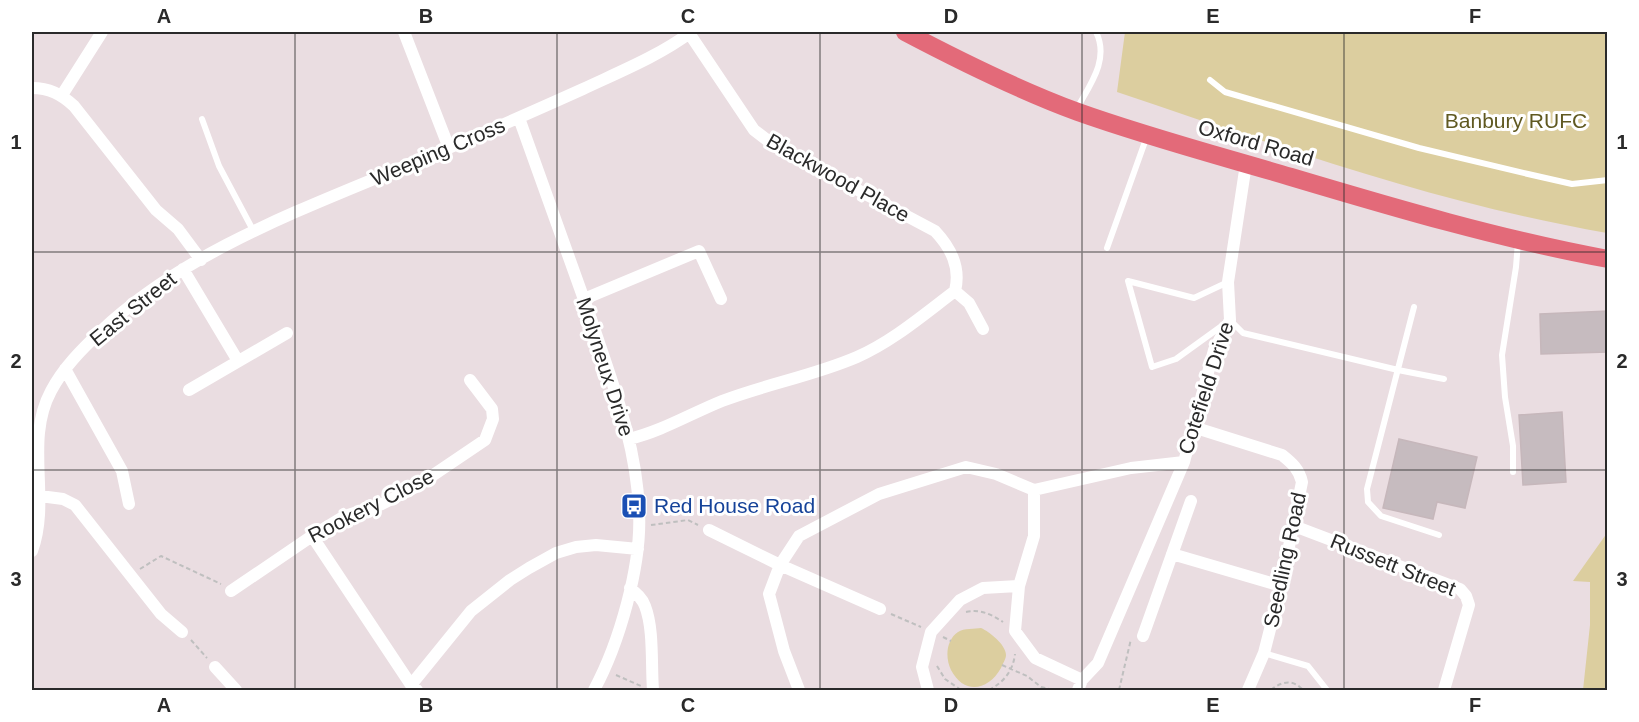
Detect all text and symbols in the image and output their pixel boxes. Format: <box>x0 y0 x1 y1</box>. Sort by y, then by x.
text: A <box>157 5 171 27</box>
text: B <box>419 5 433 27</box>
text: C <box>681 5 695 27</box>
text: D <box>944 5 958 27</box>
text: E <box>1206 5 1220 27</box>
text: F <box>1469 5 1481 27</box>
park label: Banbury RUFC <box>1445 109 1587 132</box>
street label: Weeping Cross <box>367 113 508 190</box>
street label: Oxford Road <box>1196 115 1317 170</box>
street label: Blackwood Place <box>763 129 914 226</box>
text: 1 <box>10 131 22 153</box>
text: 1 <box>1616 131 1628 153</box>
street label: East Street <box>85 267 180 350</box>
street label: Molyneux Drive <box>572 294 639 439</box>
street label: Cotefield Drive <box>1173 319 1238 457</box>
text: 2 <box>10 350 22 372</box>
text: 2 <box>1616 350 1628 372</box>
street label: Rookery Close <box>304 464 437 547</box>
street label: Seedling Road <box>1259 490 1310 630</box>
bus stop icon: Red House Road <box>619 491 649 521</box>
place label: Red House Road <box>654 494 815 517</box>
street label: Russett Street <box>1327 529 1459 600</box>
text: 3 <box>10 568 22 590</box>
text: 3 <box>1616 568 1628 590</box>
text: A <box>157 694 171 716</box>
text: B <box>419 694 433 716</box>
text: C <box>681 694 695 716</box>
text: D <box>944 694 958 716</box>
text: E <box>1206 694 1220 716</box>
text: F <box>1469 694 1481 716</box>

